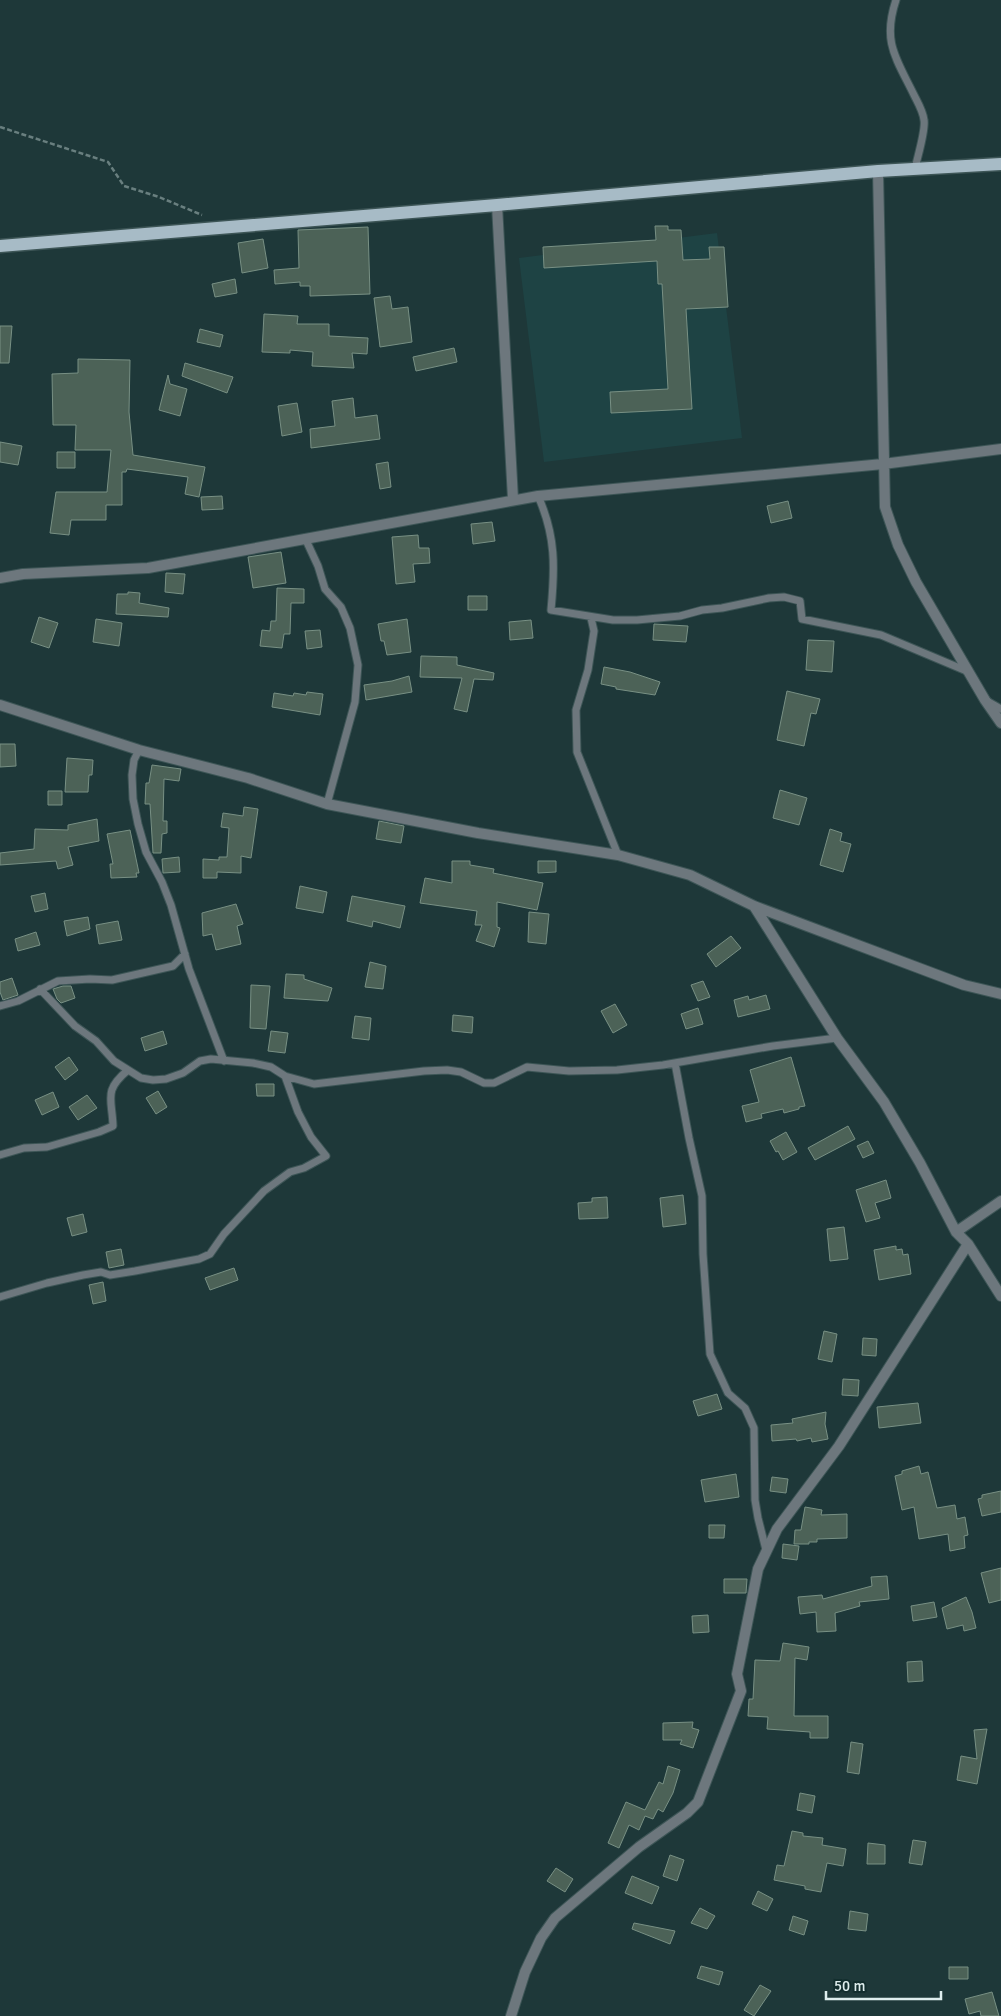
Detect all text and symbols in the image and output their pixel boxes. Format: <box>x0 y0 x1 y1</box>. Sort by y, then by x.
scale bar <box>826 1968 941 2000</box>
text: 50 m <box>834 1977 865 1995</box>

